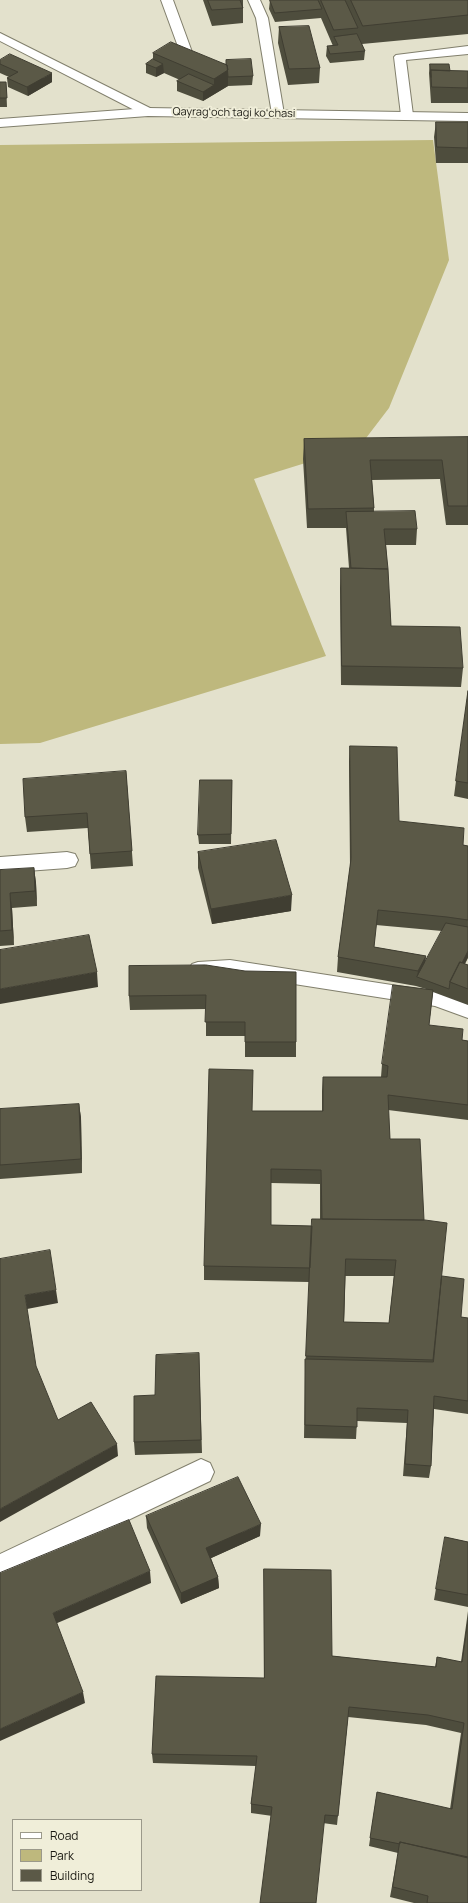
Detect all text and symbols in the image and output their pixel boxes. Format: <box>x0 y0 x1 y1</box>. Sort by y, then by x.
street label: Qayragʻoch tagi koʻchasi <box>172 105 296 121</box>
legend <box>12 1819 142 1891</box>
text: Road <box>50 1827 78 1844</box>
text: Park <box>50 1847 74 1864</box>
text: Building <box>50 1867 94 1884</box>

